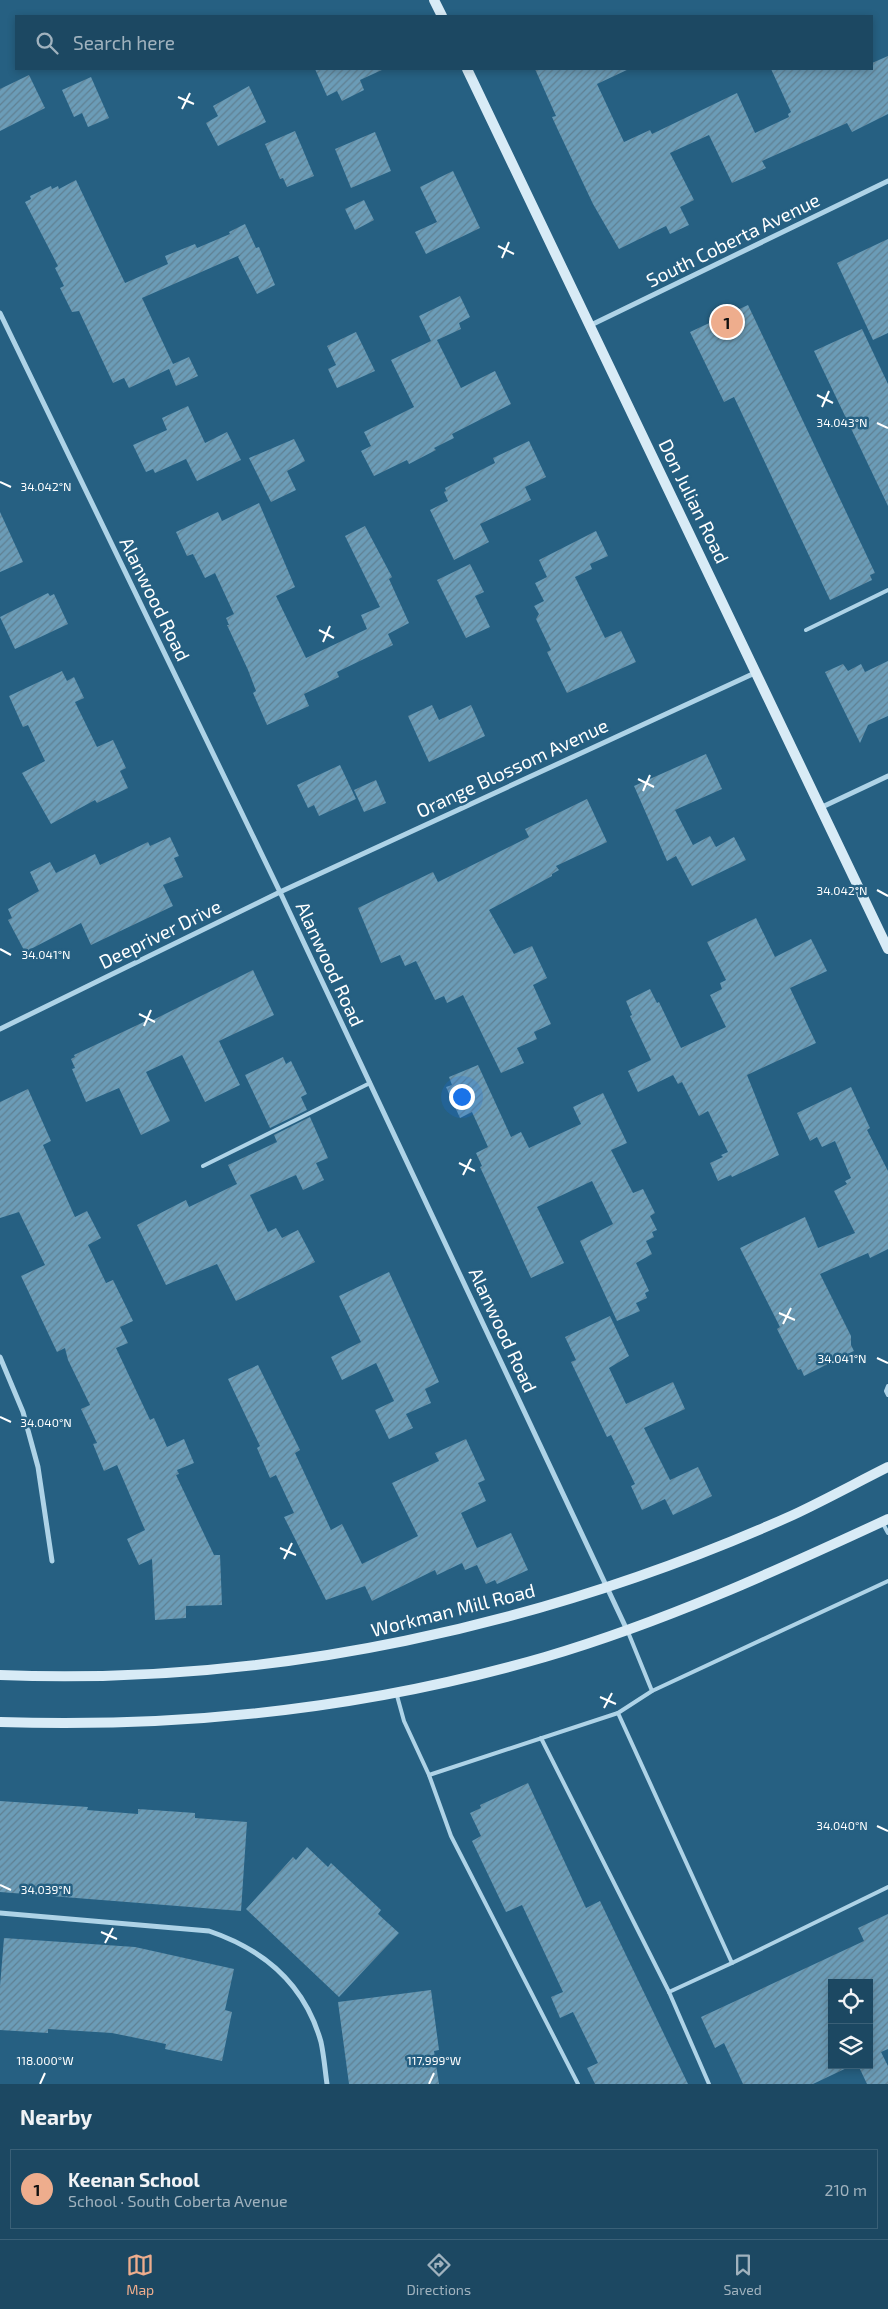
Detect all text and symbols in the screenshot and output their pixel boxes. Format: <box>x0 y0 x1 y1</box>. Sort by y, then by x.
search box <box>15 15 873 70</box>
icon: search <box>33 29 61 57</box>
text: Search here <box>73 31 175 54</box>
street label: South Coberta Avenue <box>642 188 823 292</box>
pin: 1 <box>711 303 743 341</box>
text: 34.043°N <box>817 415 867 429</box>
street label: Don Julian Road <box>654 435 734 567</box>
text: 34.042°N <box>21 479 71 493</box>
street label: Alanwood Road <box>116 533 195 664</box>
street label: Orange Blossom Avenue <box>412 713 611 822</box>
text: 34.042°N <box>817 883 867 897</box>
street label: Deepriver Drive <box>95 894 225 973</box>
street label: Alanwood Road <box>292 898 369 1030</box>
text: 34.041°N <box>21 947 71 961</box>
your location <box>449 1084 475 1110</box>
street label: Alanwood Road <box>465 1264 542 1396</box>
text: 34.041°N <box>817 1351 867 1365</box>
text: 34.040°N <box>20 1415 72 1429</box>
street label: Workman Mill Road <box>368 1578 537 1641</box>
text: 34.040°N <box>816 1818 868 1832</box>
text: 34.039°N <box>21 1882 71 1896</box>
map controls <box>828 1979 873 2069</box>
button: locate <box>828 1979 873 2024</box>
button: layers <box>828 2024 873 2069</box>
text: 118.000°W <box>16 2053 74 2067</box>
text: 117.999°W <box>407 2053 461 2067</box>
text: Nearby <box>20 2104 92 2129</box>
text: Keenan School <box>68 2168 200 2191</box>
text: 1 <box>34 2180 40 2199</box>
text: 210 m <box>824 2180 867 2199</box>
text: School · South Coberta Avenue <box>68 2191 288 2210</box>
tab: Map <box>126 2251 154 2298</box>
tab: Directions <box>407 2251 471 2298</box>
tab: Saved <box>723 2251 762 2298</box>

